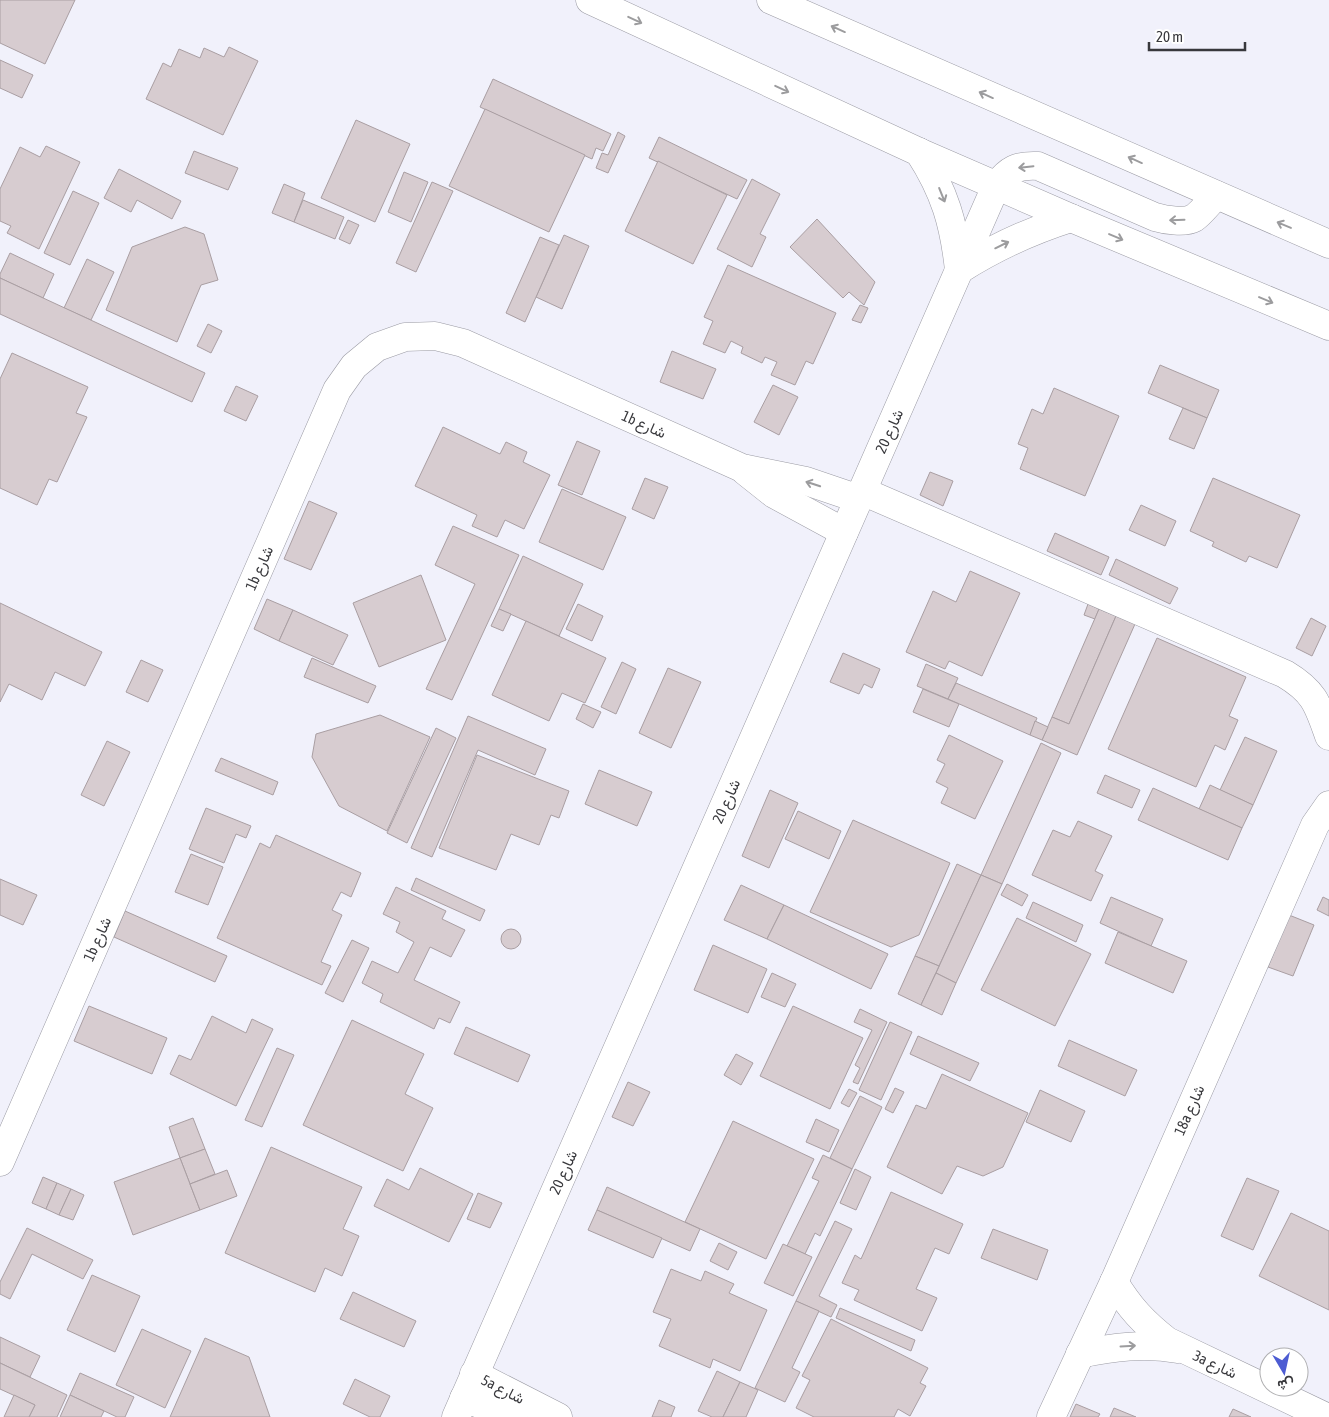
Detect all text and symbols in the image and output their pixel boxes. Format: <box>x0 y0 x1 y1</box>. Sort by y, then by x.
one-way arrow <box>627 16 642 26</box>
scale bar <box>1149 20 1245 52</box>
one-way arrow <box>831 24 846 34</box>
text: 20 m <box>1156 28 1183 45</box>
one-way arrow <box>774 84 789 94</box>
one-way arrow <box>979 89 994 99</box>
one-way arrow <box>1128 154 1143 164</box>
one-way arrow <box>1019 162 1035 171</box>
one-way arrow <box>938 187 948 202</box>
one-way arrow <box>1170 215 1186 224</box>
one-way arrow <box>1277 219 1292 229</box>
one-way arrow <box>1108 233 1123 242</box>
one-way arrow <box>994 240 1009 250</box>
one-way arrow <box>1258 295 1273 305</box>
street label: شارع 20 <box>872 406 909 457</box>
street label: 1b شارع <box>618 407 669 444</box>
one-way arrow <box>805 478 821 488</box>
street label: 1b شارع <box>242 543 279 594</box>
street label: شارع 20 <box>709 776 746 827</box>
street label: 1b شارع <box>80 914 117 965</box>
street label: 18a شارع <box>1170 1082 1210 1139</box>
street label: شارع 20 <box>546 1147 583 1198</box>
one-way arrow <box>1120 1342 1136 1351</box>
street label: 3a شارع <box>1189 1347 1240 1384</box>
north arrow <box>1259 1347 1309 1397</box>
street label: 5a شارع <box>477 1371 528 1410</box>
text: ش <box>1276 1375 1296 1394</box>

